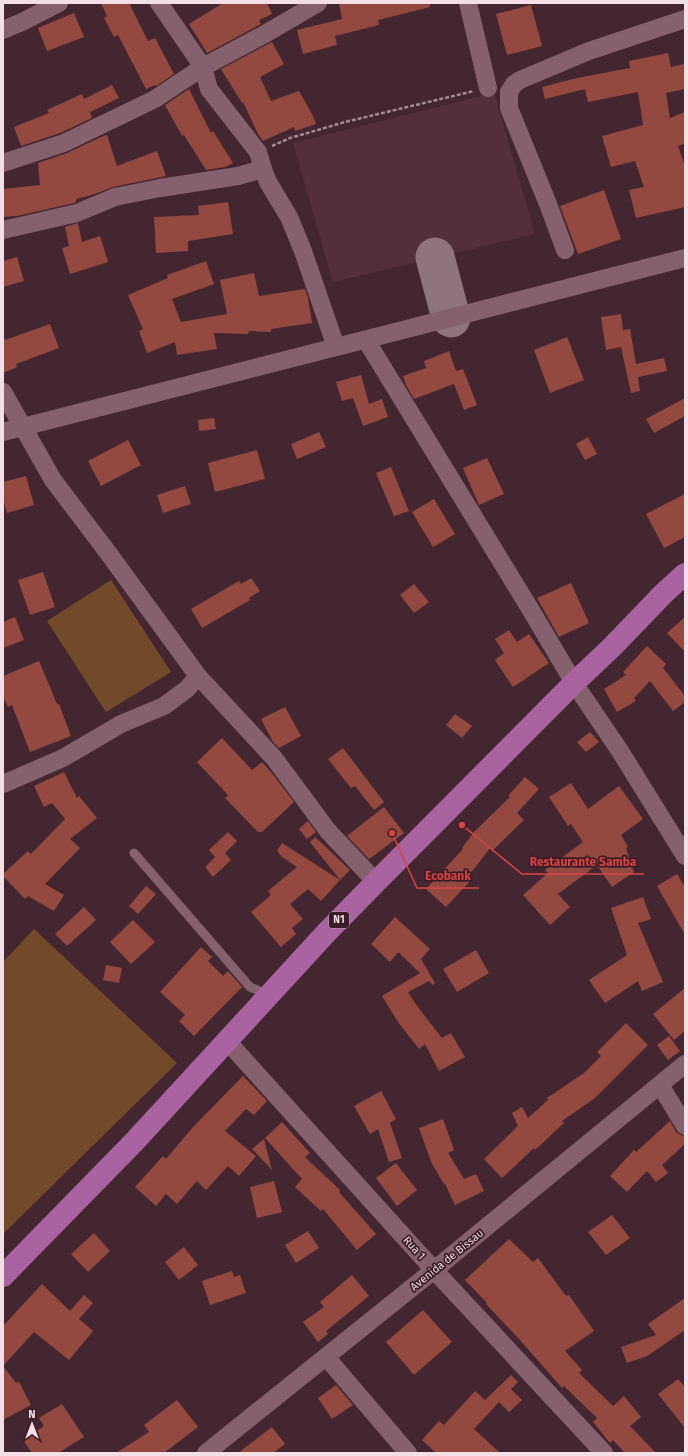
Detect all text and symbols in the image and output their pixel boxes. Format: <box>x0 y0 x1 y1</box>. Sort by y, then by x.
callout: Restaurante Samba <box>522 850 644 874</box>
text: Restaurante Samba <box>530 855 637 869</box>
callout: Ecobank <box>417 864 479 888</box>
text: Ecobank <box>425 869 471 883</box>
road number: N1 <box>329 912 349 928</box>
street label: Avenida de Bissau <box>408 1226 486 1294</box>
street label: Rua 1 <box>400 1234 428 1262</box>
north arrow <box>12 1404 52 1444</box>
text: N <box>28 1408 36 1421</box>

